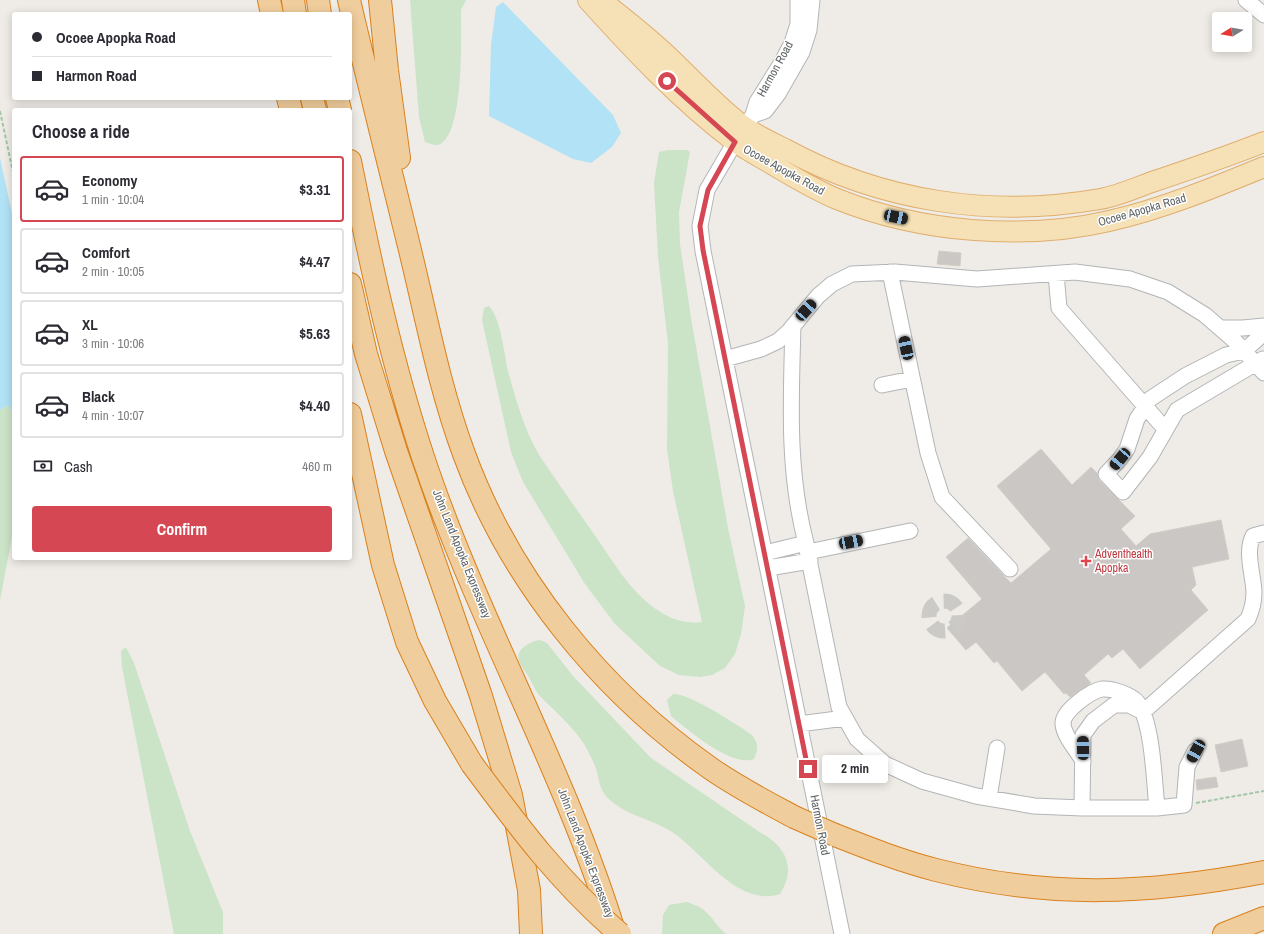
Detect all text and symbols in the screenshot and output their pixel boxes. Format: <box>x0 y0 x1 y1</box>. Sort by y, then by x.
north arrow <box>1212 12 1252 52</box>
map controls <box>1212 12 1252 52</box>
text: Ocoee Apopka Road <box>56 27 176 48</box>
street label: Harmon Road <box>753 38 797 100</box>
text: Harmon Road <box>56 65 137 86</box>
route start <box>658 72 676 90</box>
text: Choose a ride <box>32 119 130 144</box>
street label: Ocoee Apopka Road <box>740 141 828 199</box>
text: Economy <box>82 170 137 191</box>
icon: car <box>34 171 70 207</box>
text: $3.31 <box>299 179 330 200</box>
street label: Ocoee Apopka Road <box>1096 190 1188 230</box>
text: 1 min · 10:04 <box>82 191 144 208</box>
car <box>883 209 909 225</box>
text: Comfort <box>82 242 130 263</box>
icon: car <box>34 243 70 279</box>
text: $4.47 <box>299 251 330 272</box>
text: 2 min · 10:05 <box>82 263 144 280</box>
car <box>794 297 818 323</box>
text: XL <box>82 314 98 335</box>
icon: car <box>34 315 70 351</box>
text: $5.63 <box>299 323 330 344</box>
text: 3 min · 10:06 <box>82 335 144 352</box>
car <box>898 335 914 361</box>
text: Black <box>82 386 115 407</box>
icon: car <box>34 387 70 423</box>
text: $4.40 <box>299 395 330 416</box>
text: 4 min · 10:07 <box>82 407 144 424</box>
car <box>1108 446 1132 472</box>
icon: cash <box>32 455 54 477</box>
text: Cash <box>64 456 93 477</box>
text: 460 m <box>302 458 332 475</box>
street label: John Land Apopka Expressway <box>429 487 495 621</box>
button: Confirm <box>32 506 332 552</box>
car <box>838 534 864 550</box>
place label: Adventhealth Apopka <box>1094 546 1152 576</box>
marker: Adventhealth Apopka <box>1080 555 1092 567</box>
car <box>1077 736 1089 760</box>
car <box>1185 738 1207 764</box>
callout: 2 min <box>822 755 888 783</box>
route end <box>799 760 817 778</box>
text: 2 min <box>841 760 869 777</box>
street label: John Land Apopka Expressway <box>554 786 618 920</box>
street label: Harmon Road <box>806 793 834 857</box>

